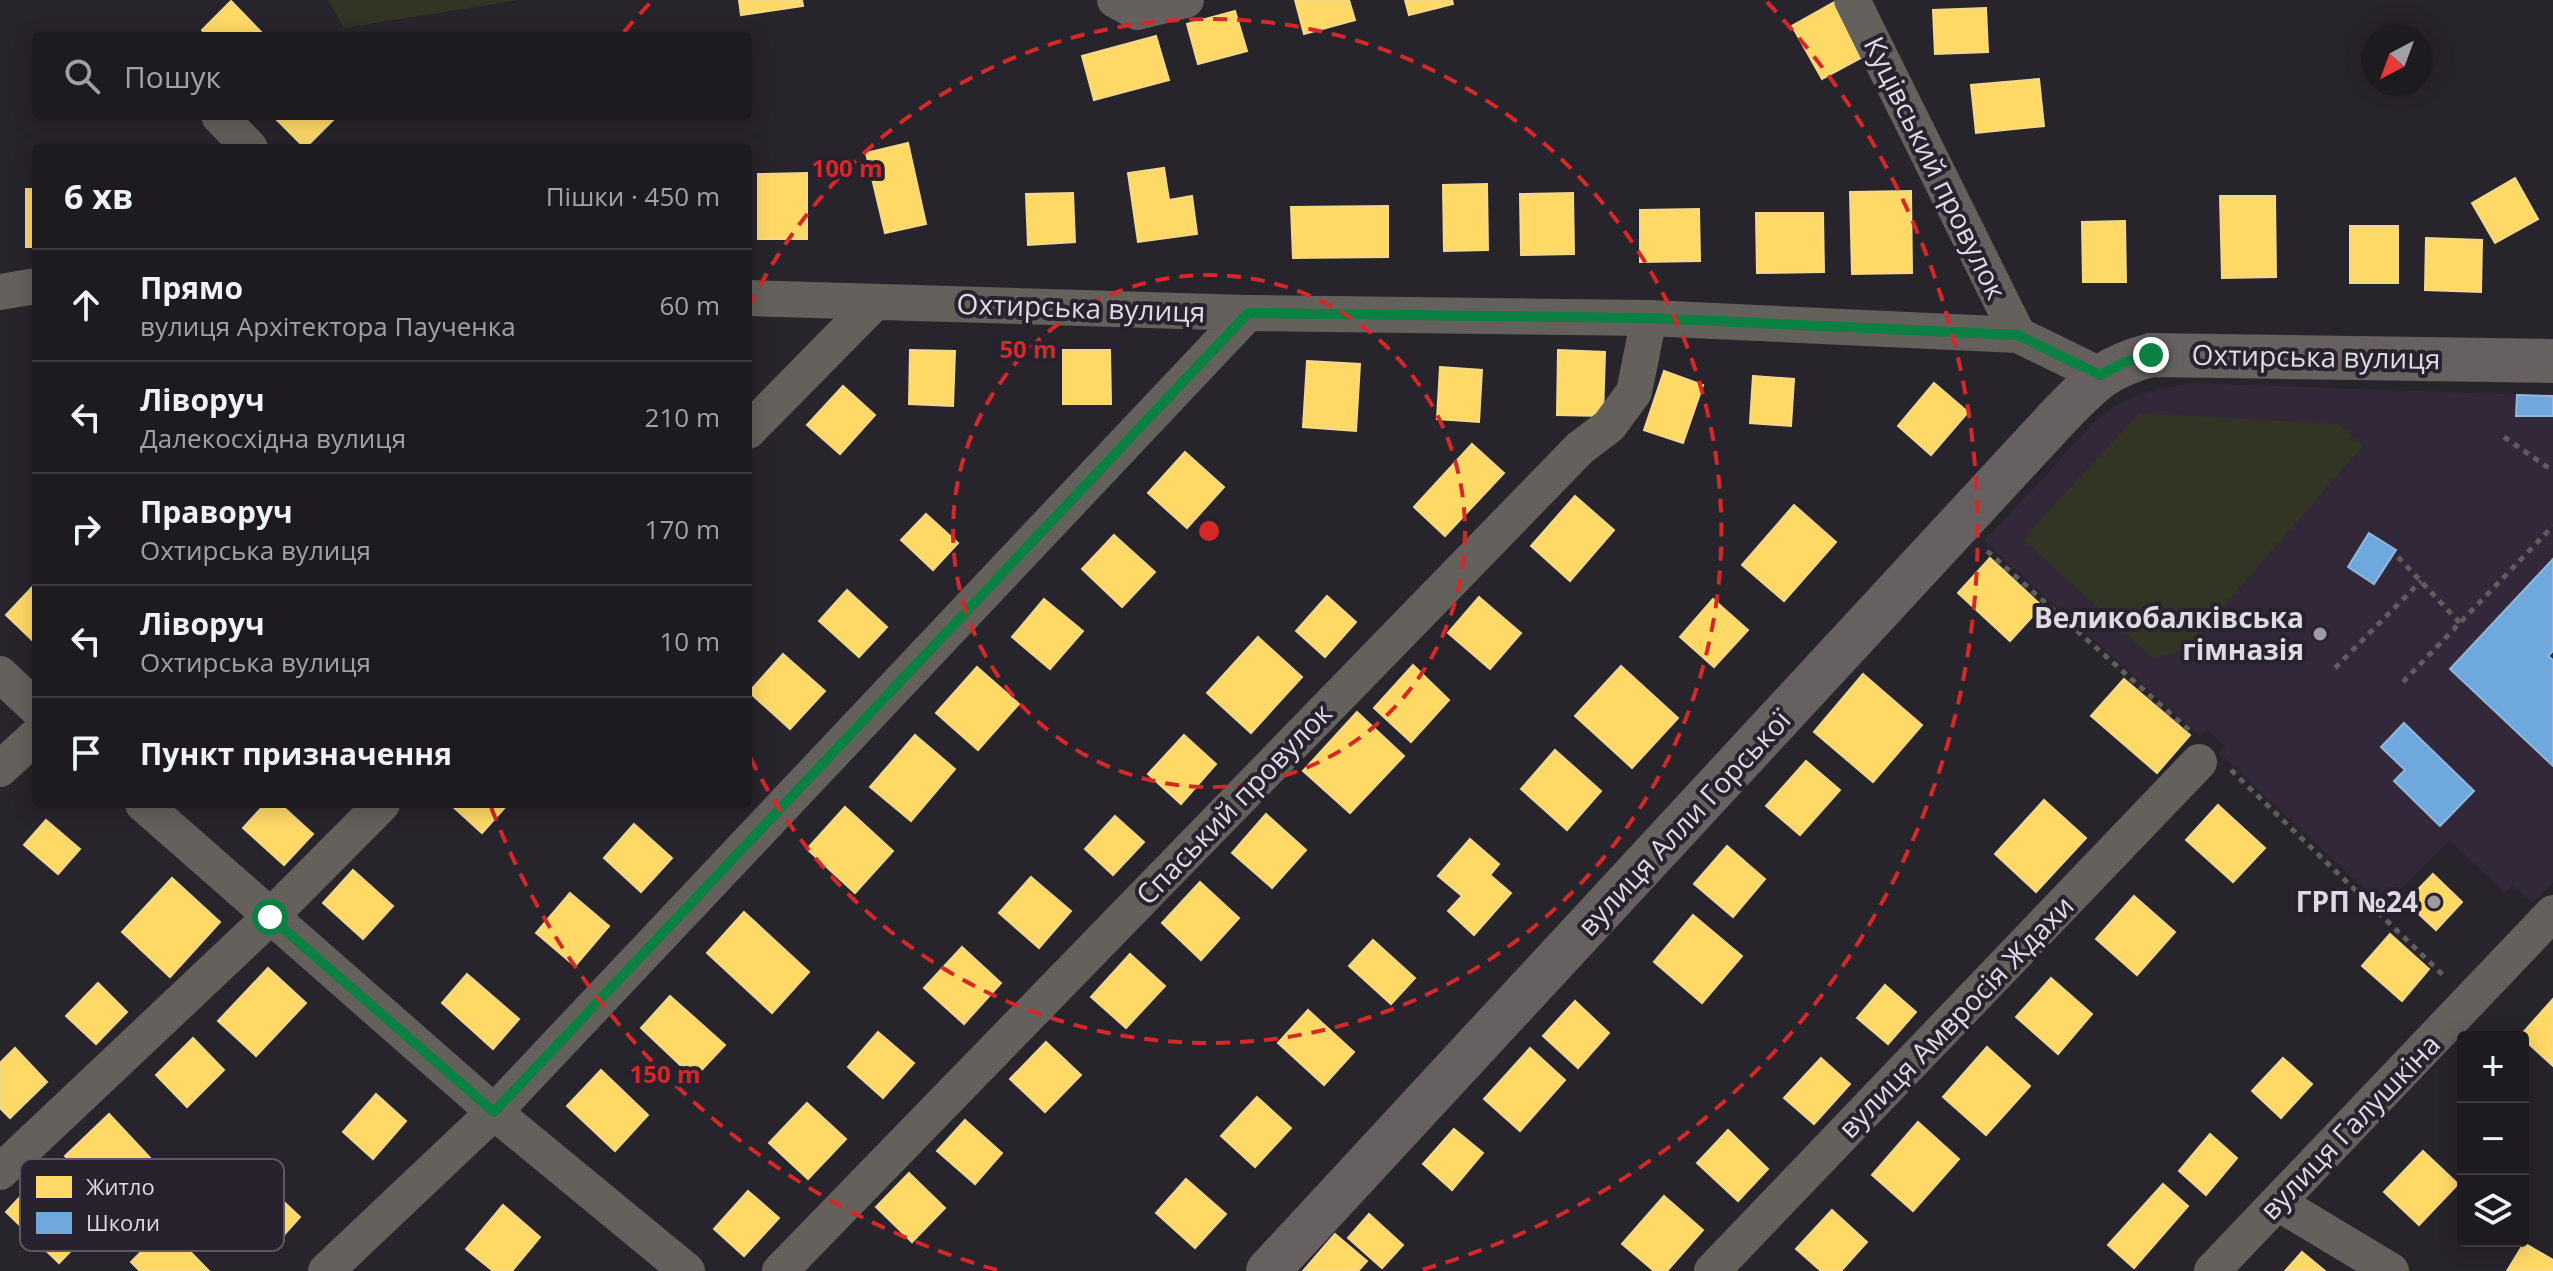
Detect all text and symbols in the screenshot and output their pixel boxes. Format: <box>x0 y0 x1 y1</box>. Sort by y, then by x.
north arrow <box>2361 24 2433 96</box>
street label: Куцівський провулок <box>1856 30 2016 306</box>
search box <box>32 32 752 120</box>
icon: search <box>60 54 104 98</box>
text: Пошук <box>124 56 221 97</box>
text: 100 m <box>812 151 882 184</box>
text: 6 хв <box>64 173 133 219</box>
text: Пішки · 450 m <box>546 178 720 214</box>
text: Прямо <box>140 267 243 308</box>
icon: ahead <box>64 283 108 327</box>
street label: Охтирська вулиця <box>956 284 1206 330</box>
text: 60 m <box>659 287 720 323</box>
text: вулиця Архітектора Паученка <box>140 308 516 344</box>
text: 50 m <box>999 332 1057 365</box>
street label: Охтирська вулиця <box>2191 335 2441 377</box>
route end <box>2133 337 2169 373</box>
text: Ліворуч <box>140 379 265 420</box>
icon: left <box>64 395 108 439</box>
text: 210 m <box>645 399 720 435</box>
text: Далекосхідна вулиця <box>140 420 406 456</box>
text: Праворуч <box>140 491 293 532</box>
icon: right <box>64 507 108 551</box>
text: 170 m <box>645 511 720 547</box>
centre of rings <box>1195 517 1223 545</box>
text: Охтирська вулиця <box>140 532 371 568</box>
place label: Великобалківська гімназія <box>2034 598 2304 668</box>
text: Ліворуч <box>140 603 265 644</box>
icon: left <box>64 619 108 663</box>
text: 10 m <box>659 623 720 659</box>
marker: Великобалківська гімназія <box>2311 625 2329 643</box>
text: Охтирська вулиця <box>140 644 371 680</box>
street label: Спаський провулок <box>1127 694 1340 912</box>
street label: вулиця Алли Горської <box>1568 700 1799 943</box>
icon: arrive <box>64 731 108 775</box>
text: Пункт призначення <box>140 733 452 774</box>
place label: ГРП №24 <box>2296 882 2418 920</box>
street label: вулиця Амвросія Ждахи <box>1829 887 2081 1146</box>
marker: ГРП №24 <box>2425 893 2443 911</box>
route start <box>252 899 288 935</box>
street label: вулиця Галушкіна <box>2251 1025 2448 1227</box>
map controls <box>2457 1031 2529 1247</box>
button: + <box>2457 1031 2529 1103</box>
text: 150 m <box>630 1057 700 1090</box>
button: − <box>2457 1103 2529 1175</box>
legend <box>20 1159 284 1251</box>
text: Житло <box>86 1171 155 1201</box>
button: layers <box>2457 1175 2529 1247</box>
text: Школи <box>86 1207 160 1237</box>

